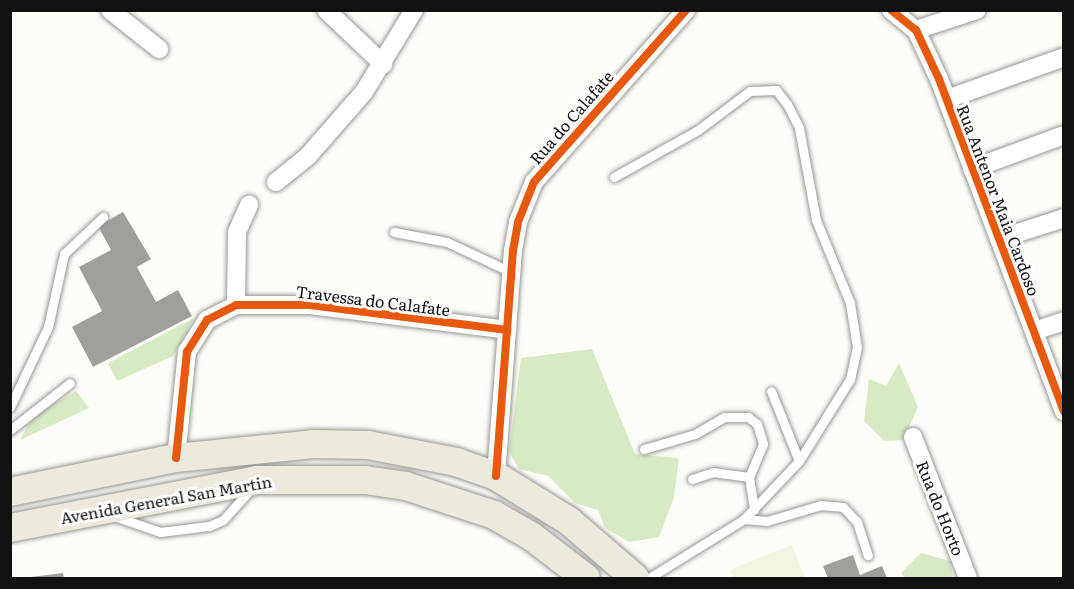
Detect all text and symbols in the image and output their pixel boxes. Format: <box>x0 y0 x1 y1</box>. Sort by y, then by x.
street label: Rua do Calafate <box>525 66 617 168</box>
street label: Rua Antenor Maia Cardoso <box>954 102 1044 298</box>
street label: Travessa do Calafate <box>295 281 451 319</box>
street label: Rua do Horto <box>913 458 969 558</box>
street label: Avenida General San Martin <box>59 471 273 527</box>

